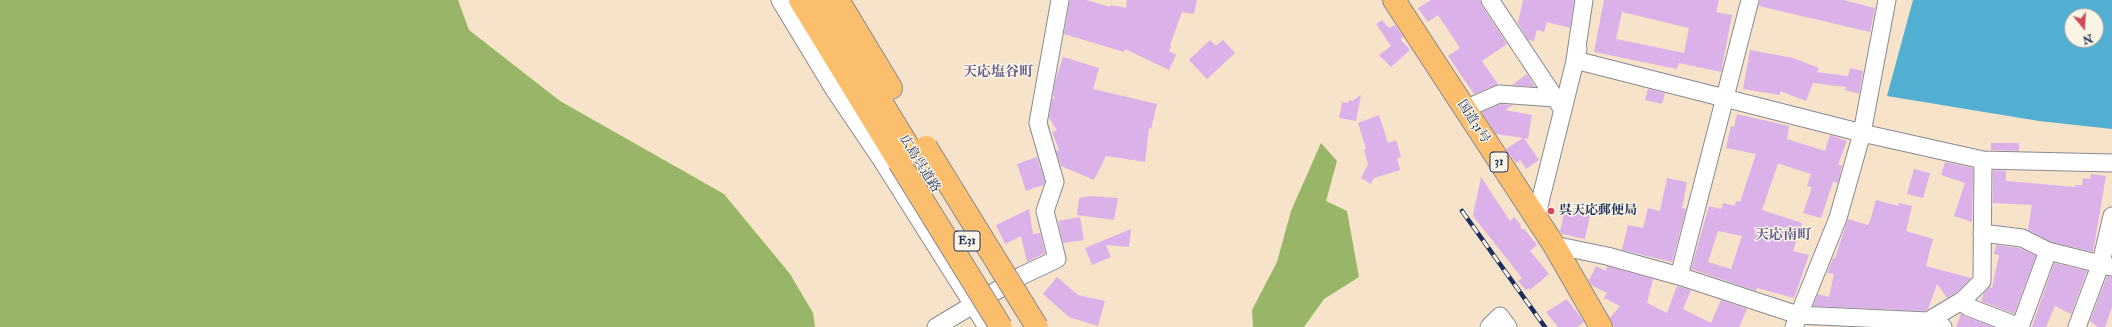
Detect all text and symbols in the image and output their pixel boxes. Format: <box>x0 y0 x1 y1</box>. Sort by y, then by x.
north arrow <box>2064 8 2104 48</box>
text: N <box>2081 31 2094 47</box>
district label: 天応塩谷町 <box>963 65 1033 81</box>
street label: 国道31号 <box>1453 97 1493 147</box>
street label: 広島呉道路 <box>895 132 943 196</box>
road number: 31 <box>1490 152 1508 172</box>
place label: 呉天応郵便局 <box>1559 203 1637 219</box>
marker: 呉天応郵便局 <box>1546 206 1556 216</box>
district label: 天応南町 <box>1755 228 1811 244</box>
road number: E31 <box>954 231 980 251</box>

